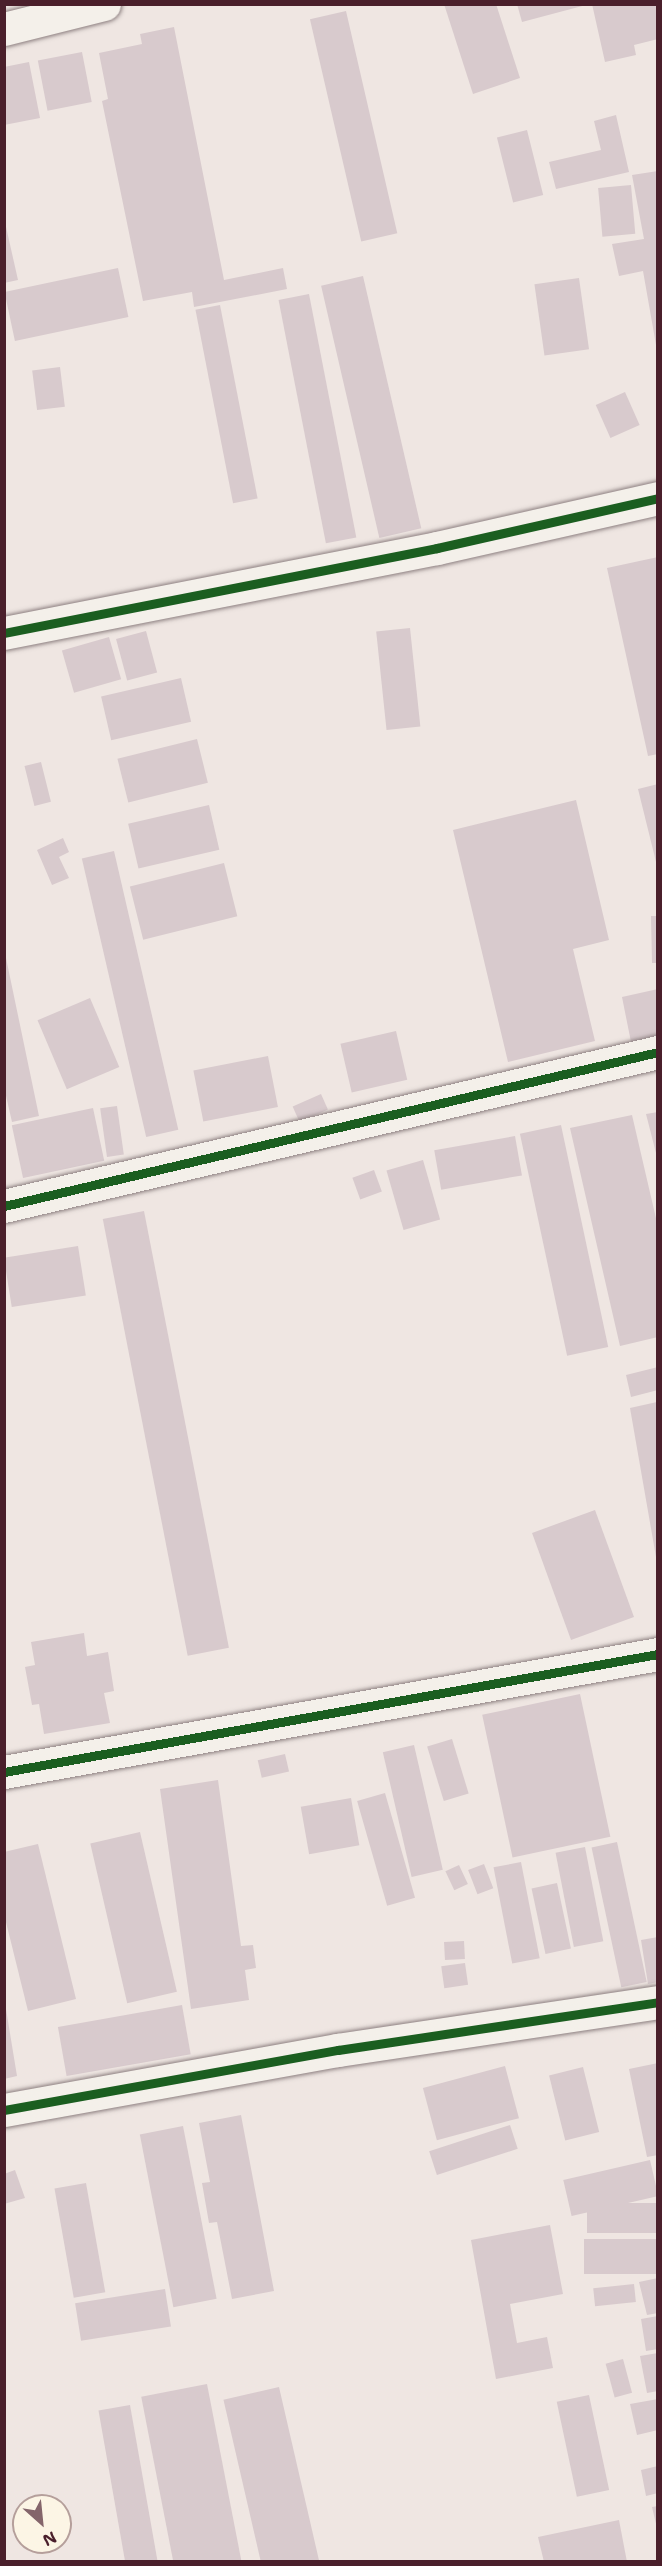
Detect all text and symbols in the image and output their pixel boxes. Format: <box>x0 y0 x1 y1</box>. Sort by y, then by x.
north arrow <box>12 2494 72 2554</box>
text: N <box>39 2526 60 2551</box>

